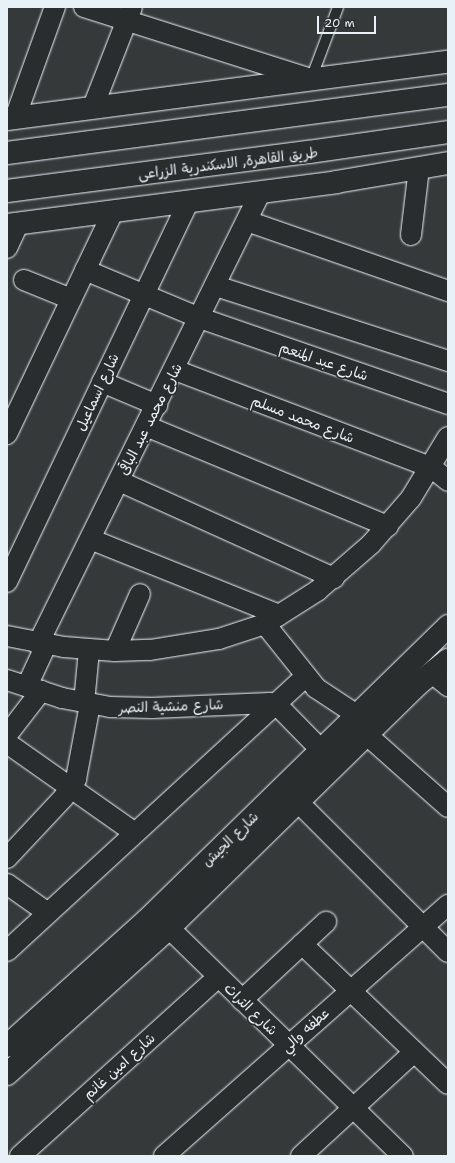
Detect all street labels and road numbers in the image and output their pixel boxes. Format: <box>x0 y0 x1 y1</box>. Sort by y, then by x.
street label: طريق القاهرة, الاسكندرية الزراعى <box>137 144 319 182</box>
street label: شارع عبد المنعم <box>278 338 370 384</box>
street label: شارع اسماعيل <box>72 351 122 433</box>
street label: شارع محمد عبد الباقى <box>114 360 186 478</box>
street label: شارع محمد مسلم <box>249 392 357 446</box>
street label: شارع منشية النصر <box>118 696 224 716</box>
street label: شارع الجيش <box>198 808 262 870</box>
street label: شارع التراث <box>221 979 281 1039</box>
street label: عطفه والي <box>278 1004 332 1056</box>
street label: شارع امين غانم <box>80 1029 158 1103</box>

